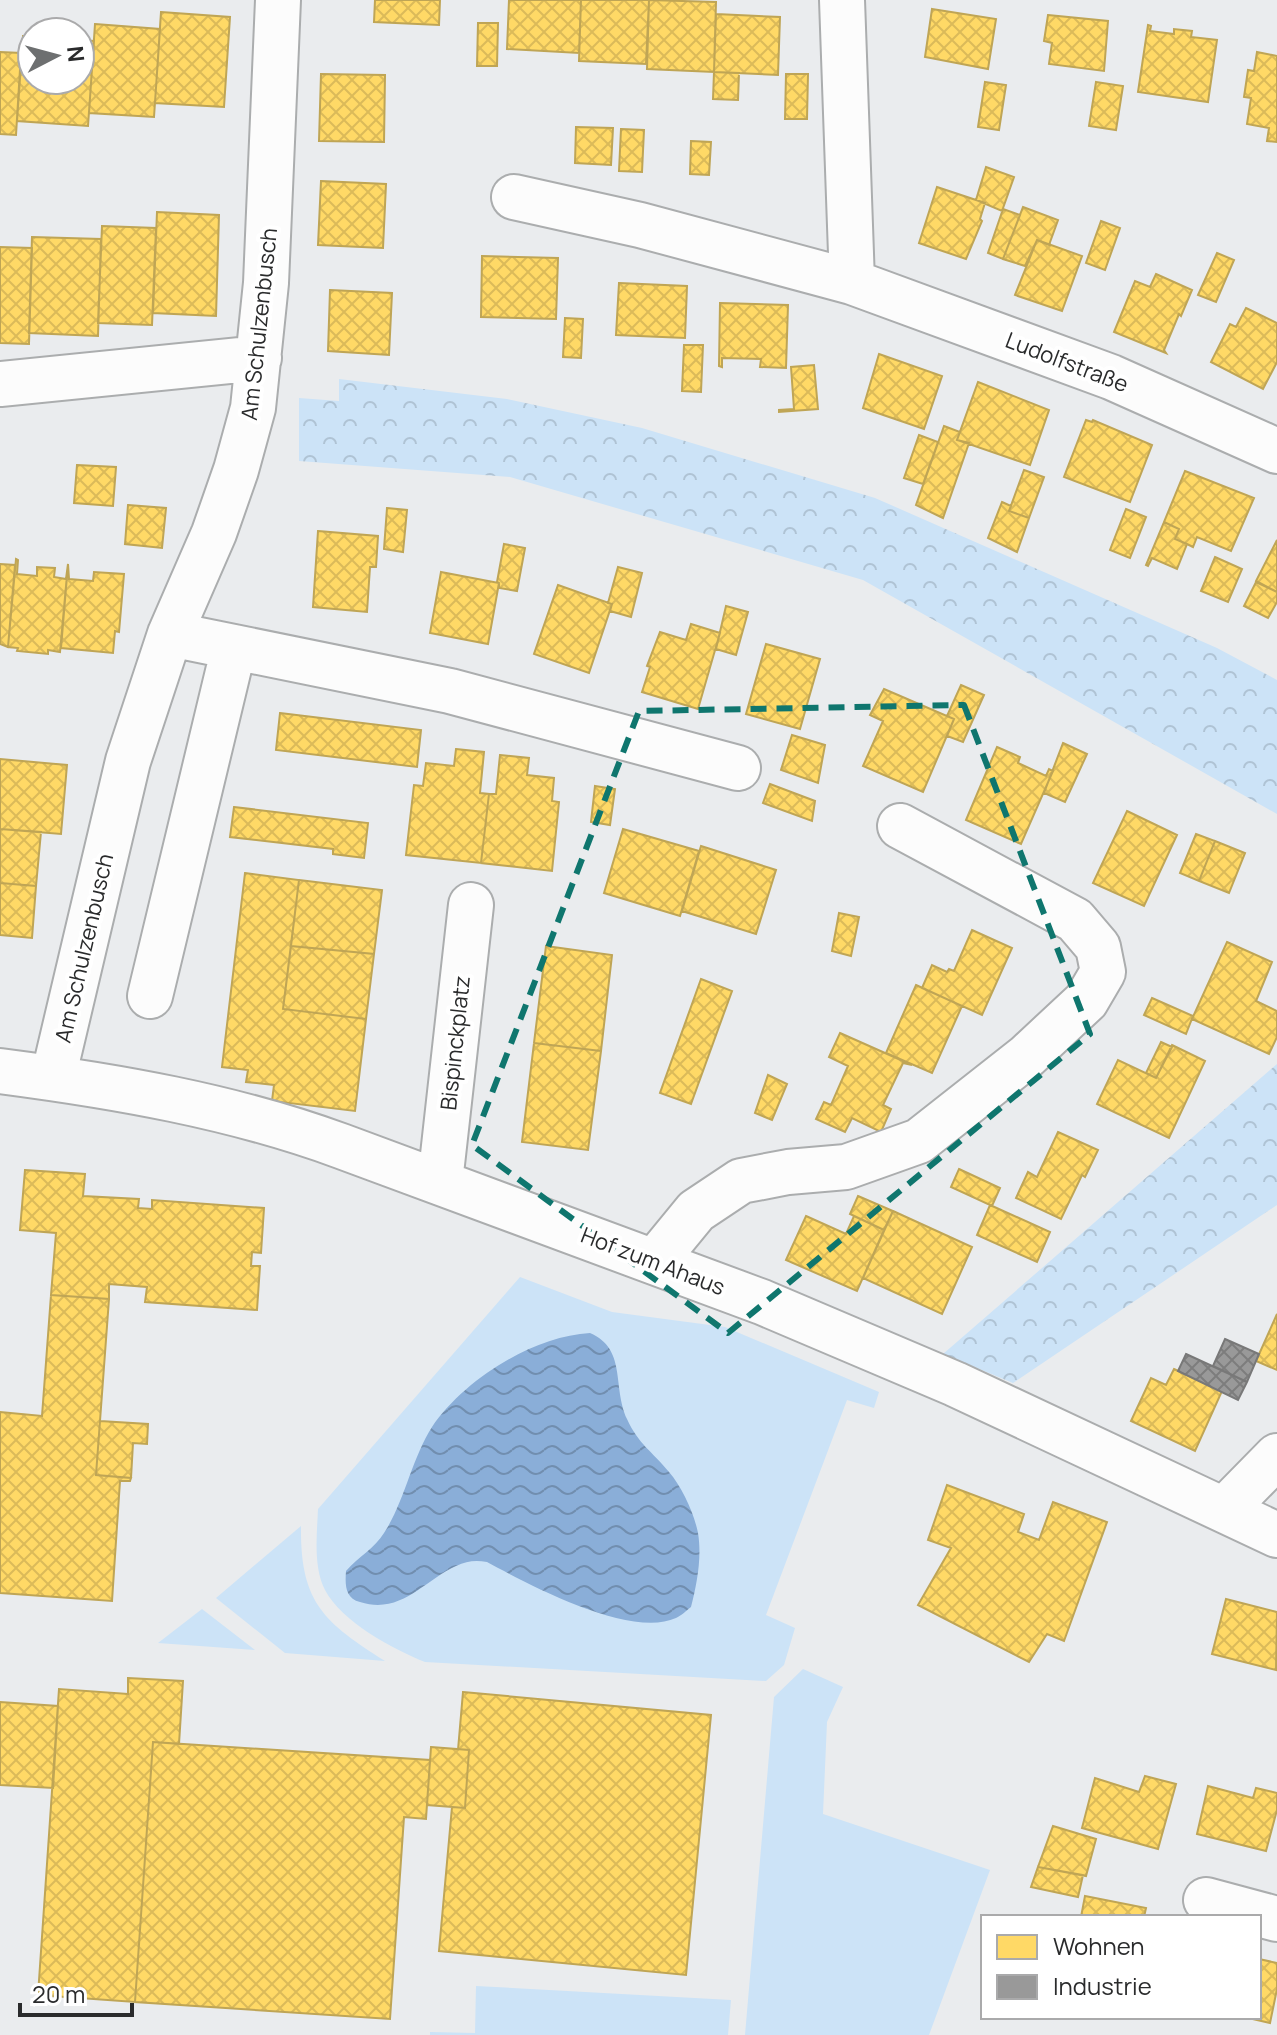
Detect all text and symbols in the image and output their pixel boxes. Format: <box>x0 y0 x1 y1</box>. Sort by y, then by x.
north arrow <box>16 16 96 96</box>
text: N <box>60 44 92 63</box>
street label: Am Schulzenbusch <box>234 226 284 422</box>
street label: Ludolfstraße <box>1001 325 1133 399</box>
street label: Am Schulzenbusch <box>48 850 120 1046</box>
street label: Bispinckplatz <box>433 974 477 1112</box>
street label: Hof zum Ahaus <box>577 1220 729 1302</box>
legend <box>981 1915 1261 2019</box>
text: Wohnen <box>1053 1929 1145 1962</box>
scale bar <box>20 1967 132 2017</box>
text: Industrie <box>1053 1969 1152 2002</box>
text: 20 m <box>32 1977 85 2010</box>

